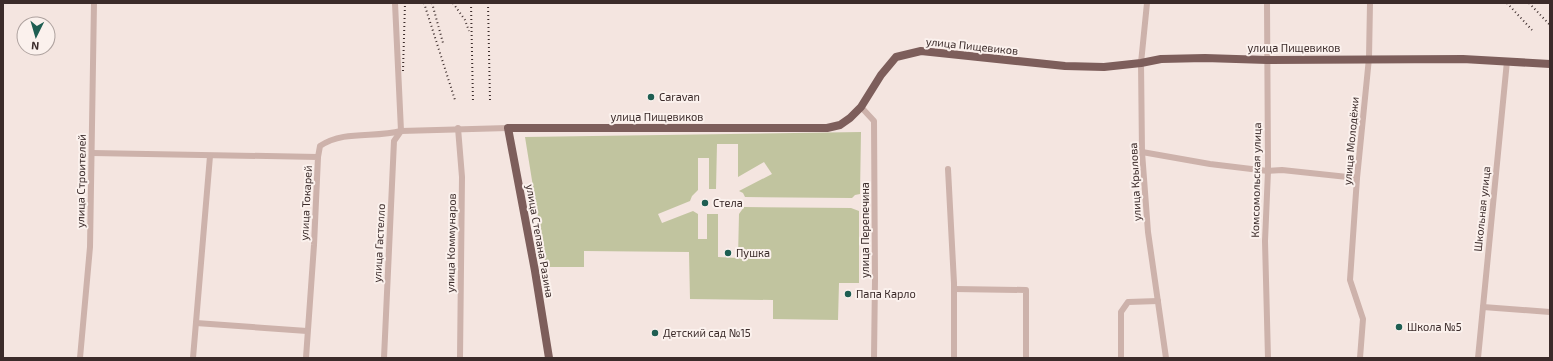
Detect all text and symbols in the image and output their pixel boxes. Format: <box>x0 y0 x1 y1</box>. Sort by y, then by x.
north arrow <box>16 16 56 56</box>
street label: улица Пищевиков <box>925 34 1019 58</box>
text: N <box>31 40 40 53</box>
street label: улица Пищевиков <box>1248 41 1340 55</box>
place label: Caravan <box>659 90 700 103</box>
marker: Caravan <box>646 92 656 102</box>
street label: улица Молодёжи <box>1340 96 1362 186</box>
street label: улица Пищевиков <box>611 110 703 124</box>
street label: Комсомольская улица <box>1248 122 1264 238</box>
street label: улица Строителей <box>73 134 89 228</box>
street label: улица Крылова <box>1126 142 1144 222</box>
street label: улица Токарей <box>297 165 315 241</box>
street label: Школьная улица <box>1471 166 1493 252</box>
street label: улица Перепечина <box>858 182 872 278</box>
street label: улица Степана Разина <box>523 183 557 299</box>
street label: улица Коммунаров <box>443 193 459 293</box>
place label: Стела <box>713 196 743 209</box>
marker: Стела <box>700 198 710 208</box>
street label: улица Гастелло <box>370 203 388 283</box>
place label: Пушка <box>736 246 770 260</box>
marker: Пушка <box>723 248 733 258</box>
place label: Папа Карло <box>856 287 916 300</box>
marker: Папа Карло <box>843 289 853 299</box>
place label: Школа №5 <box>1407 320 1462 333</box>
marker: Школа №5 <box>1394 322 1404 332</box>
place label: Детский сад №15 <box>663 326 751 339</box>
marker: Детский сад №15 <box>650 328 660 338</box>

